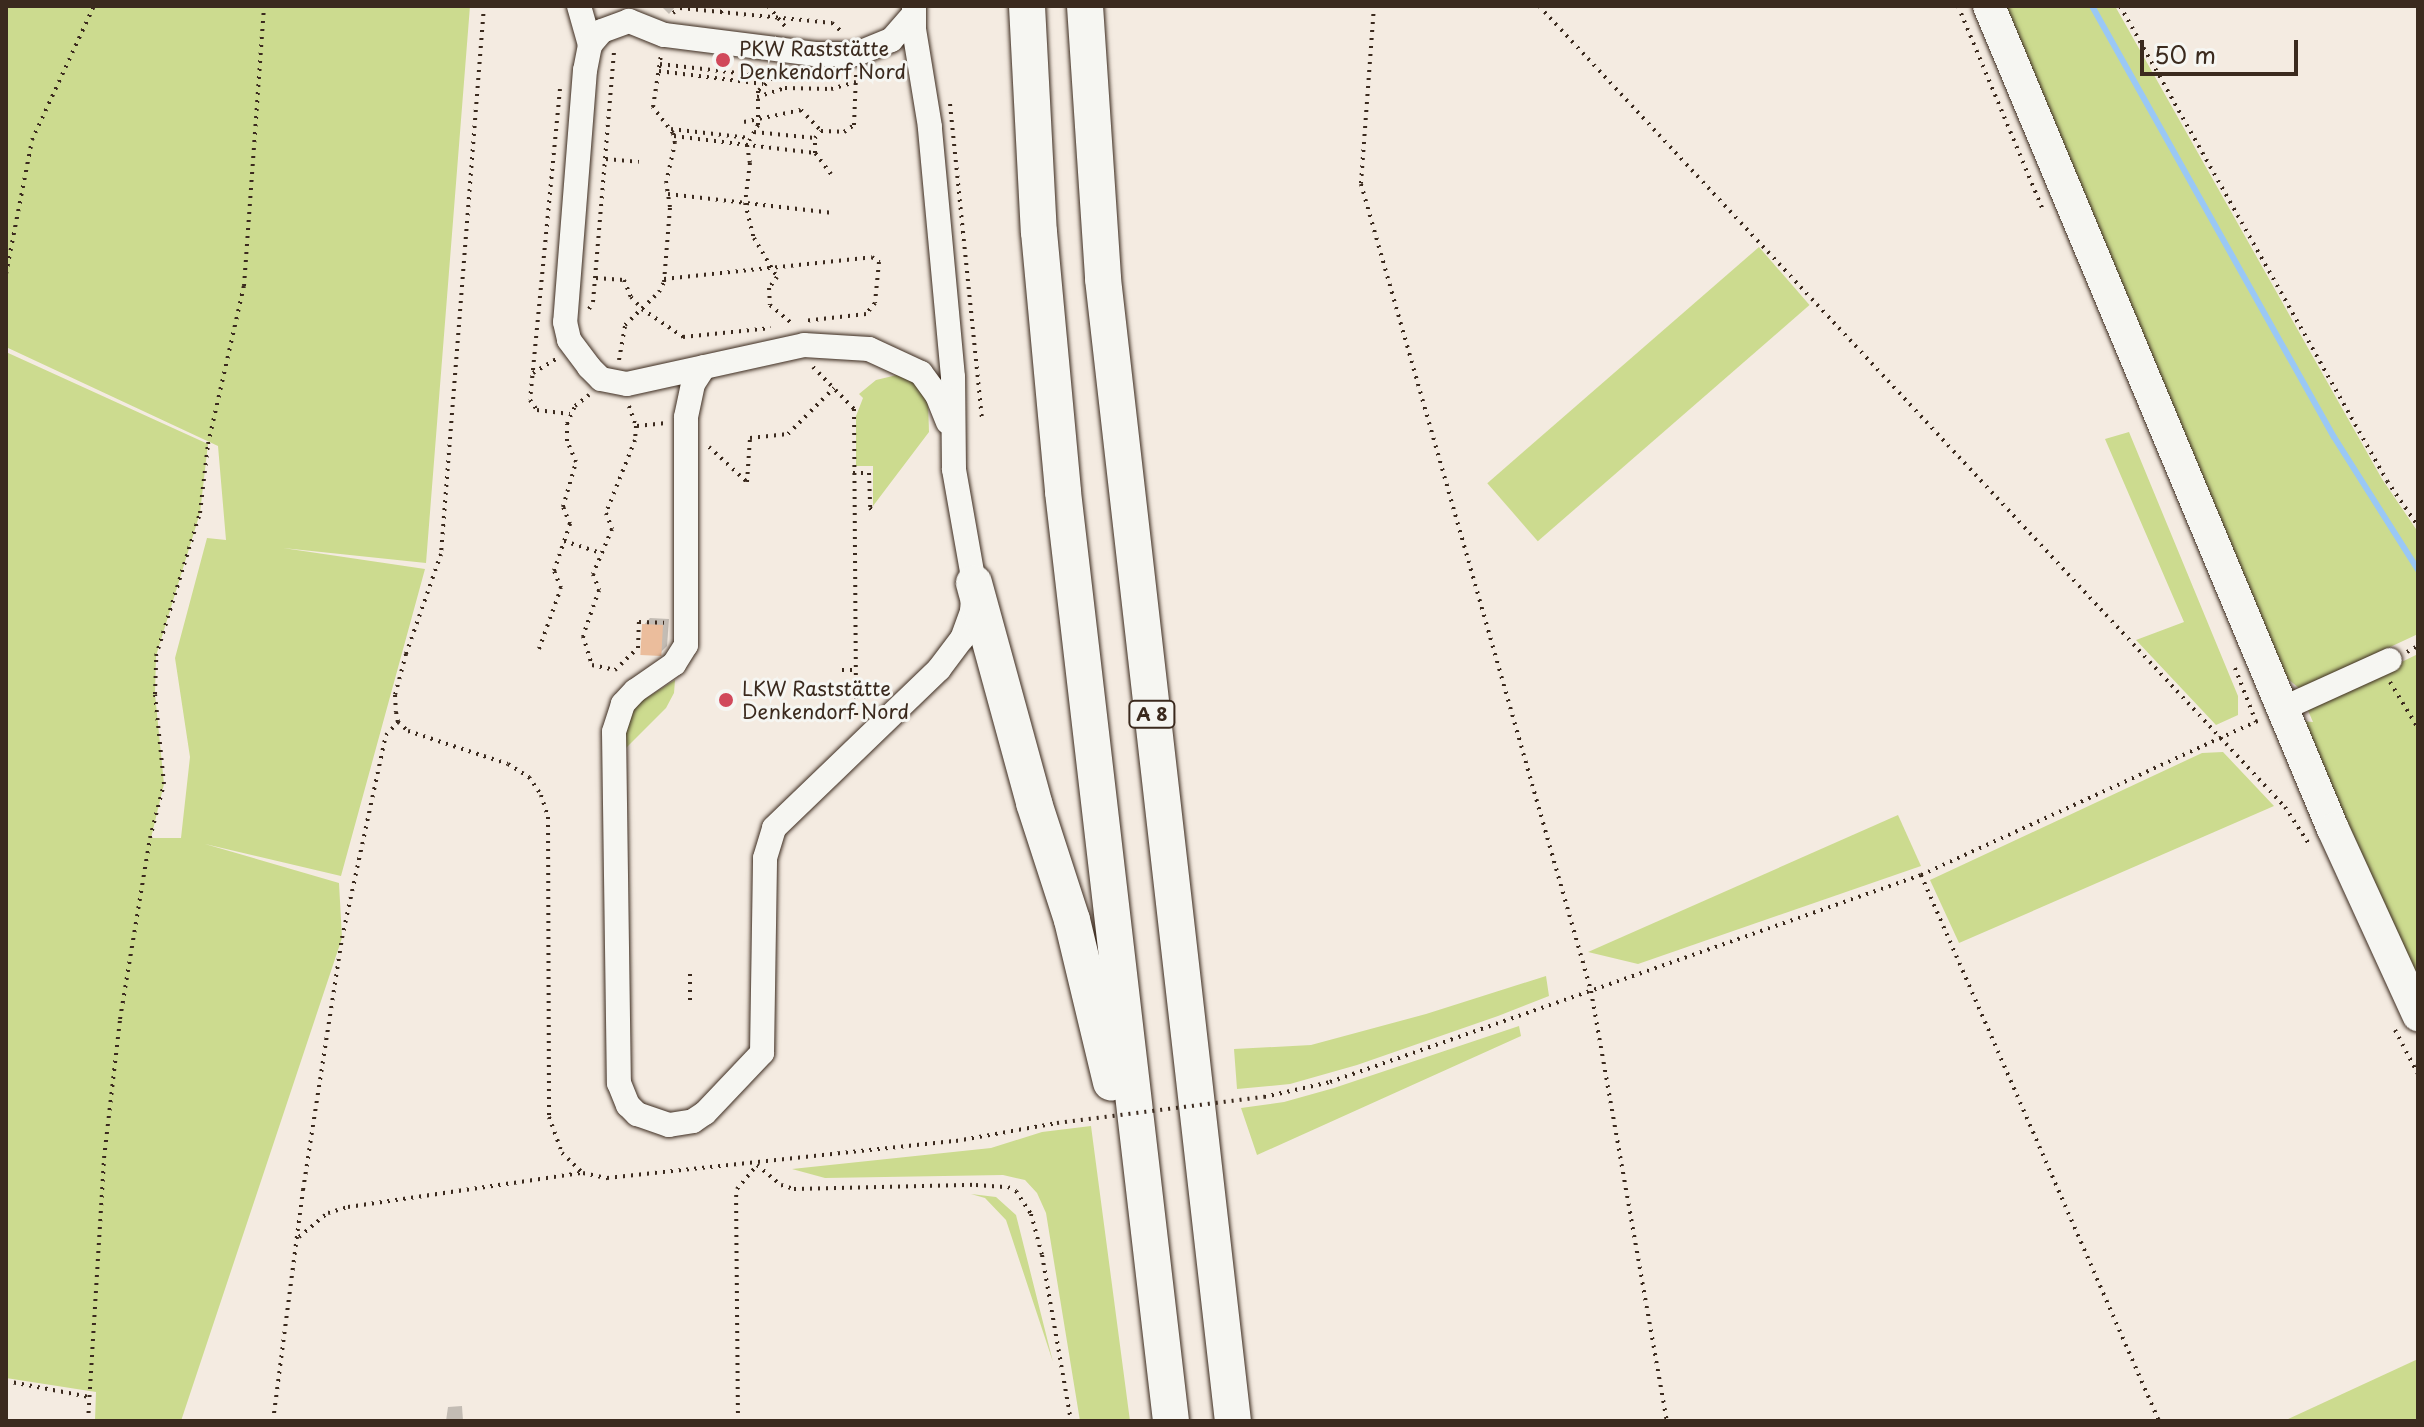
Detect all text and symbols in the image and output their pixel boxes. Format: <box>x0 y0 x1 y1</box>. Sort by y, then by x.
scale bar <box>2144 24 2302 74</box>
place label: PKW Raststätte Denkendorf Nord <box>739 36 906 83</box>
text: 50 m <box>2154 36 2216 72</box>
marker: PKW Raststätte Denkendorf Nord <box>714 51 732 69</box>
place label: LKW Raststätte Denkendorf Nord <box>742 676 909 723</box>
marker: LKW Raststätte Denkendorf Nord <box>717 691 735 709</box>
road number: A 8 <box>1128 700 1176 728</box>

